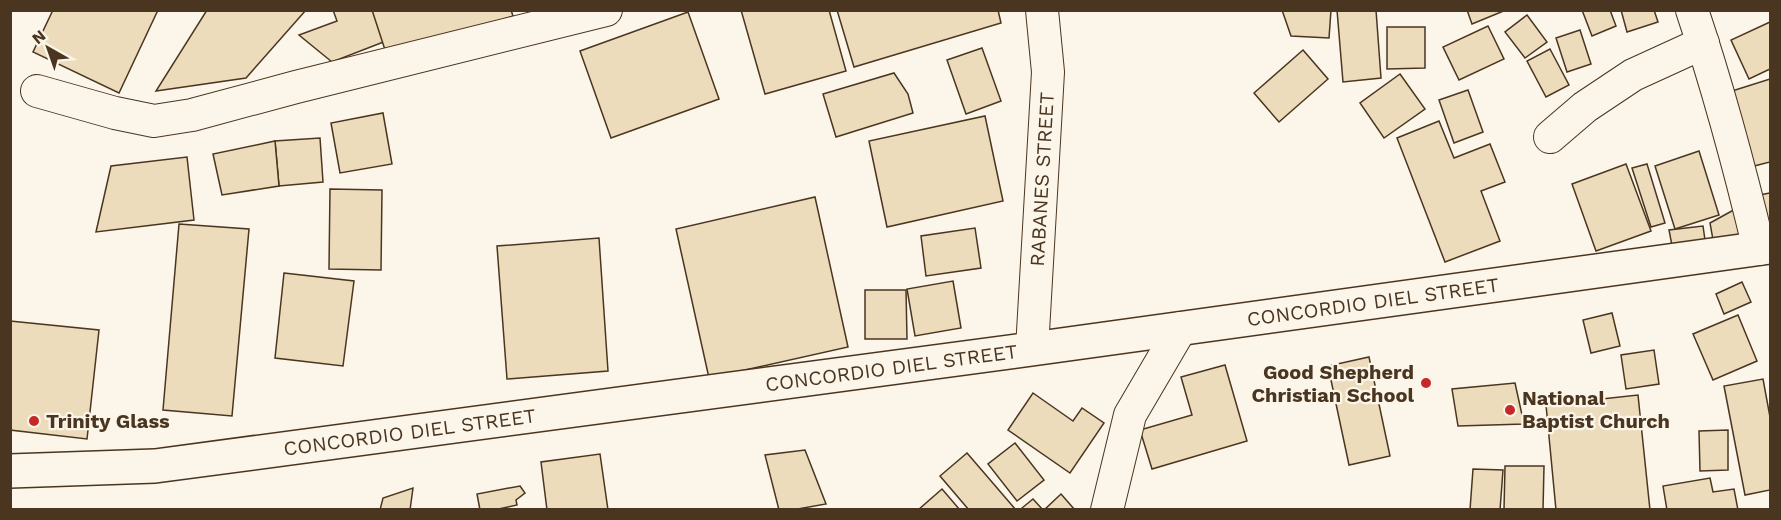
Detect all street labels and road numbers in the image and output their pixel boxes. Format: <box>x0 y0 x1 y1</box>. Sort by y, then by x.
street label: RABANES STREET <box>1025 91 1059 267</box>
street label: CONCORDIO DIEL STREET <box>1245 273 1500 331</box>
street label: CONCORDIO DIEL STREET <box>764 339 1019 396</box>
street label: CONCORDIO DIEL STREET <box>282 403 537 461</box>

